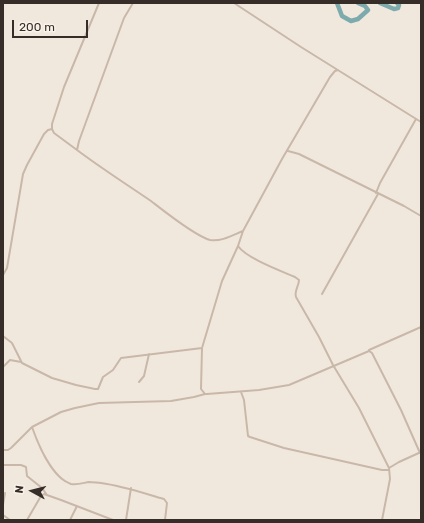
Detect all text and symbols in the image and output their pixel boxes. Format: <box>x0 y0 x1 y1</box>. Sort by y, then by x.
scale bar <box>14 12 90 38</box>
text: 200 m <box>19 20 55 34</box>
north arrow <box>12 471 52 511</box>
text: N <box>13 485 27 494</box>

